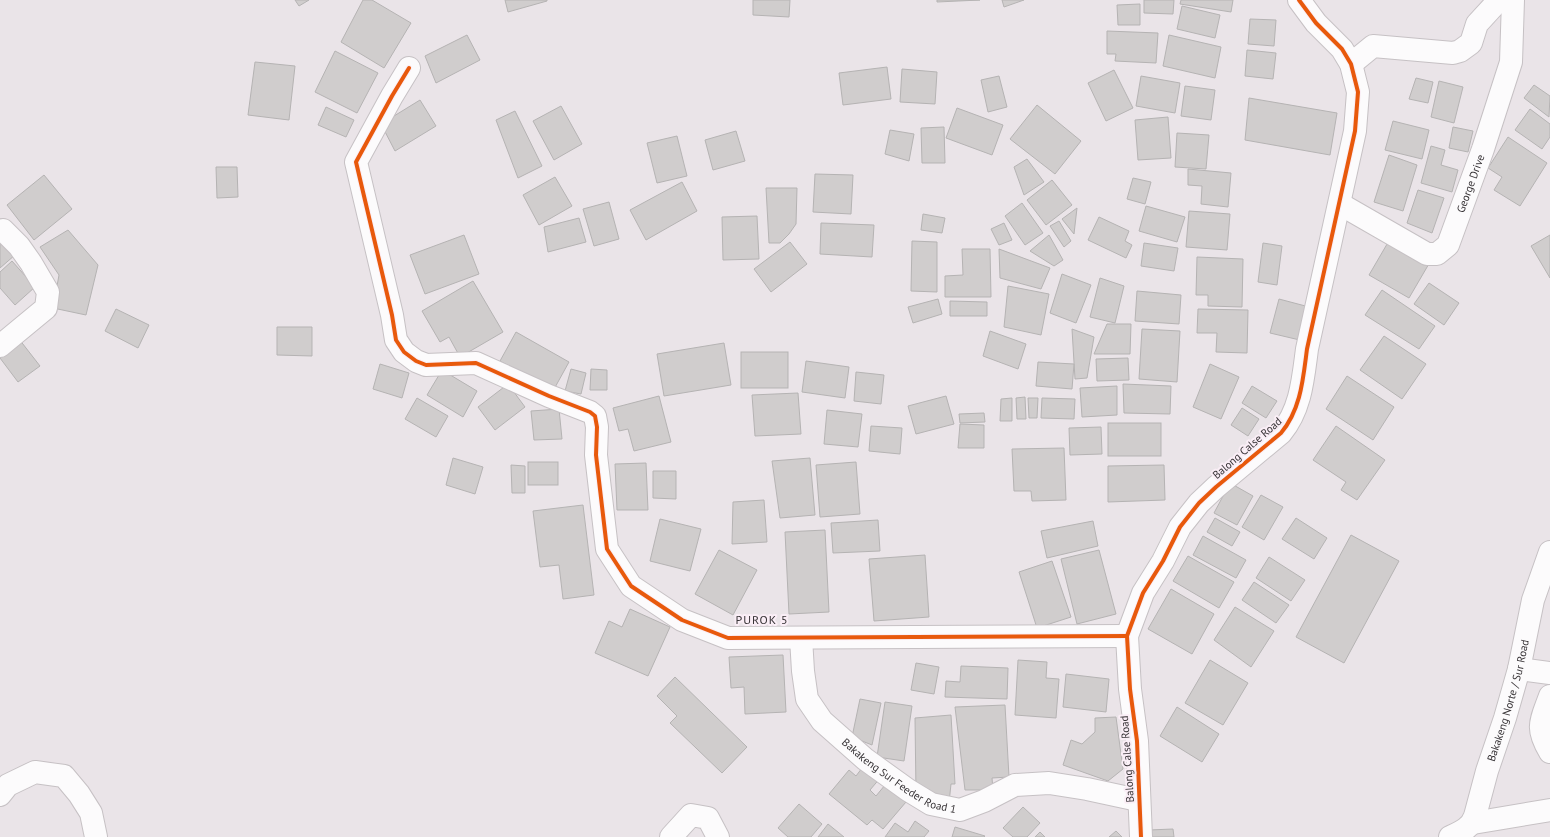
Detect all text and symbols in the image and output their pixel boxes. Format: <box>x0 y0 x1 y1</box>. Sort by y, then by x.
street label: George Drive <box>1453 152 1488 215</box>
street label: Balong Calse Road <box>1210 414 1285 482</box>
district label: PUROK 5 <box>735 612 789 627</box>
street label: Bakakeng Norte / Sur Road <box>1484 638 1532 763</box>
street label: Balong Calse Road <box>1117 715 1137 803</box>
street label: Bakakeng Sur Feeder Road 1 <box>839 735 958 816</box>

